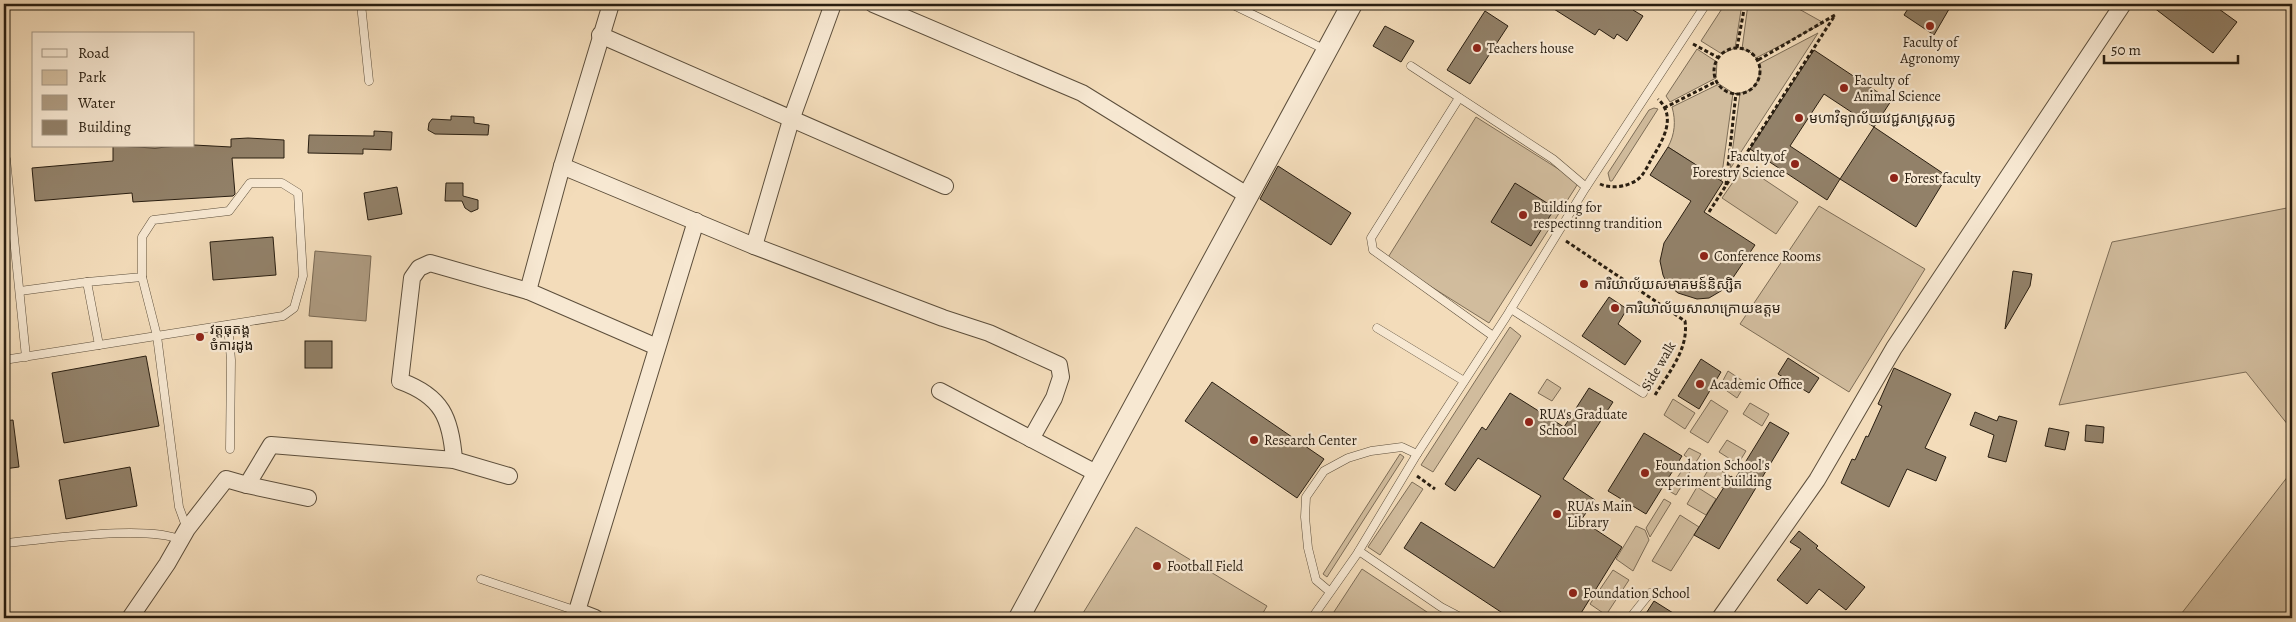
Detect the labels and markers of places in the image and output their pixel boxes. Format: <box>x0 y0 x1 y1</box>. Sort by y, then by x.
marker: Faculty of Agronomy <box>1924 20 1936 32</box>
place label: Faculty of Agronomy <box>1899 33 1961 68</box>
place label: Teachers house <box>1487 39 1574 58</box>
marker: Teachers house <box>1471 42 1483 54</box>
place label: Faculty of Animal Science <box>1853 71 1941 106</box>
marker: Faculty of Animal Science <box>1838 82 1850 94</box>
place label: មហាវិទ្យាល័យវេជ្ជសាស្ត្រសត្វ <box>1809 109 1956 128</box>
marker: មហាវិទ្យាល័យវេជ្ជសាស្ត្រសត្វ <box>1793 112 1805 124</box>
place label: Faculty of Forestry Science <box>1692 147 1787 182</box>
marker: Faculty of Forestry Science <box>1789 158 1801 170</box>
place label: Forest faculty <box>1904 169 1982 188</box>
marker: Forest faculty <box>1888 172 1900 184</box>
place label: Building for respectinng trandition <box>1533 198 1662 233</box>
marker: Building for respectinng trandition <box>1517 209 1529 221</box>
place label: Conference Rooms <box>1714 247 1821 266</box>
marker: Conference Rooms <box>1698 250 1710 262</box>
place label: ការិយាល័យសមាគមន៍និស្សិត <box>1594 275 1742 294</box>
marker: ការិយាល័យសមាគមន៍និស្សិត <box>1578 278 1590 290</box>
place label: ការិយាល័យសាលាក្រោយឧត្តម <box>1625 299 1781 318</box>
marker: ការិយាល័យសាលាក្រោយឧត្តម <box>1609 302 1621 314</box>
place label: វត្តធុតង្គ ចំការដូង <box>210 320 253 355</box>
marker: វត្តធុតង្គ ចំការដូង <box>194 331 206 343</box>
place label: Academic Office <box>1709 375 1802 394</box>
marker: Academic Office <box>1694 378 1706 390</box>
place label: RUA's Graduate School <box>1539 405 1628 440</box>
marker: RUA's Graduate School <box>1523 416 1535 428</box>
place label: Research Center <box>1264 431 1358 450</box>
marker: Research Center <box>1248 434 1260 446</box>
place label: Foundation School's experiment building <box>1655 456 1772 491</box>
marker: Foundation School's experiment building <box>1639 467 1651 479</box>
place label: RUA's Main Library <box>1567 497 1632 532</box>
marker: RUA's Main Library <box>1551 508 1563 520</box>
place label: Football Field <box>1167 557 1244 576</box>
marker: Football Field <box>1151 560 1163 572</box>
place label: Foundation School <box>1583 584 1690 603</box>
marker: Foundation School <box>1567 587 1579 599</box>

